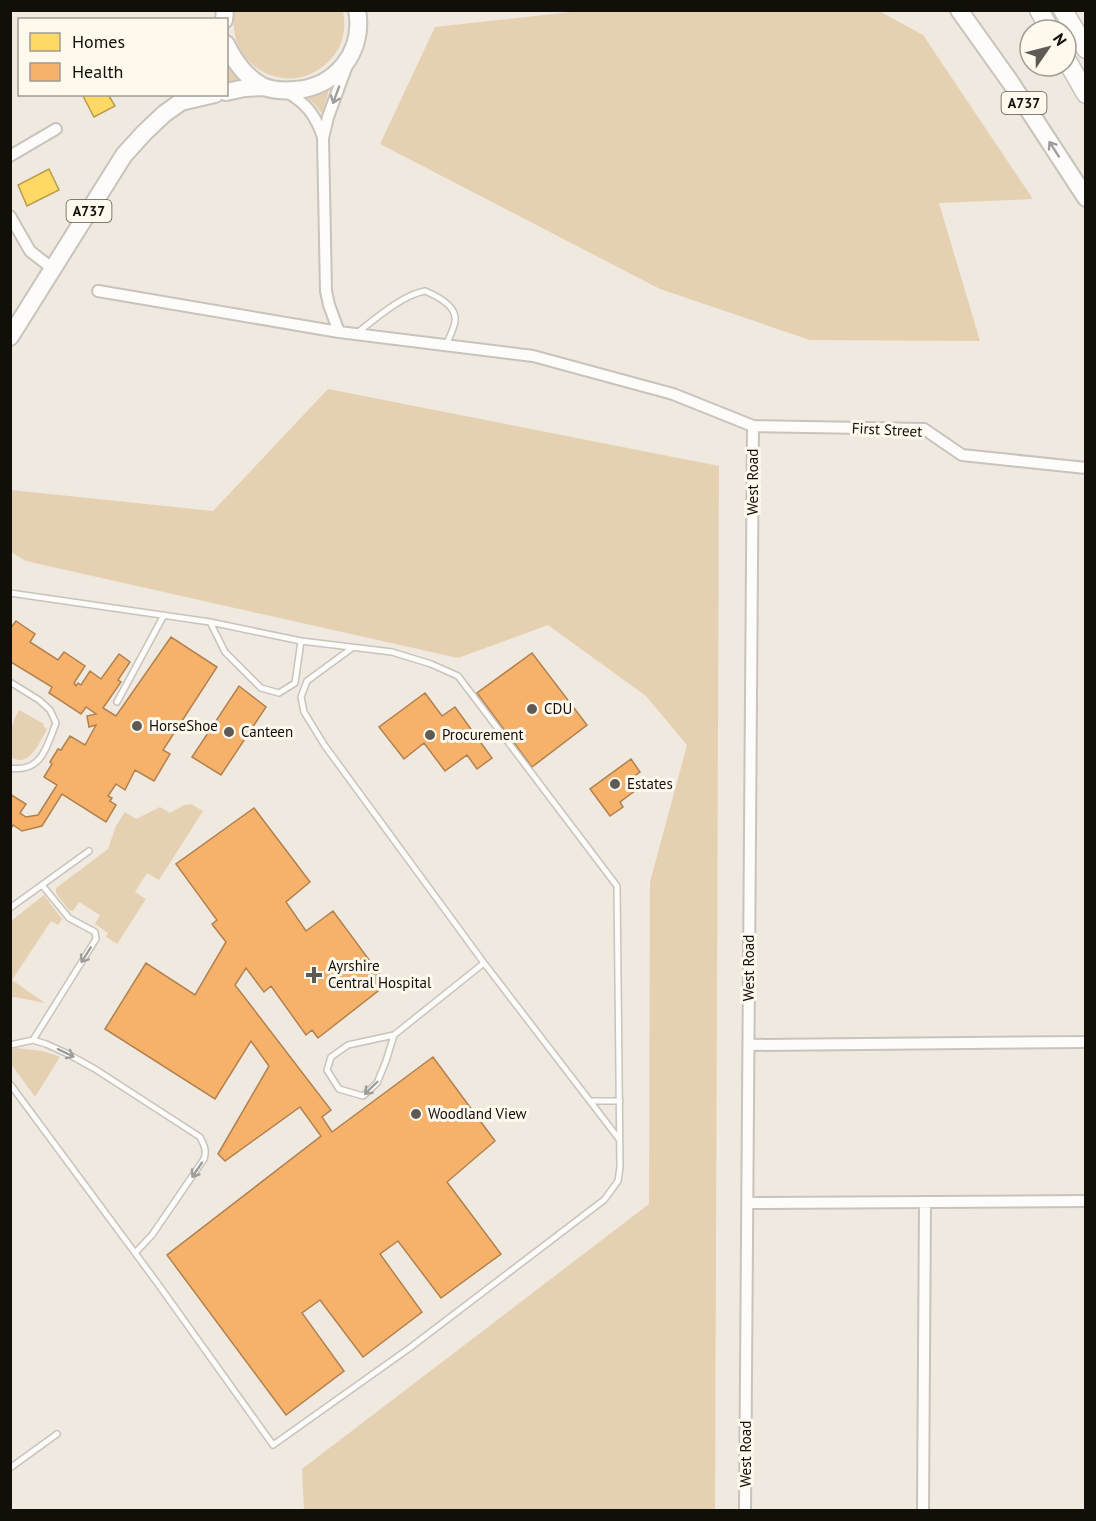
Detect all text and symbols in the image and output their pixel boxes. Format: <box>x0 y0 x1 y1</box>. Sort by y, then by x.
legend <box>18 18 228 96</box>
north arrow <box>1018 18 1078 78</box>
text: N <box>1049 29 1071 49</box>
text: Homes <box>72 30 125 53</box>
text: Health <box>72 60 123 83</box>
one-way arrow <box>329 85 340 104</box>
road number: A737 <box>1002 92 1046 114</box>
one-way arrow <box>1048 140 1061 157</box>
road number: A737 <box>66 200 112 222</box>
street label: First Street <box>851 418 923 441</box>
street label: West Road <box>743 449 762 515</box>
place label: CDU <box>544 699 572 718</box>
marker: CDU <box>525 702 539 716</box>
place label: HorseShoe <box>149 716 218 735</box>
marker: HorseShoe <box>130 719 144 733</box>
place label: Canteen <box>241 722 293 741</box>
marker: Canteen <box>222 725 236 739</box>
place label: Procurement <box>442 725 524 744</box>
marker: Procurement <box>423 728 437 742</box>
place label: Estates <box>627 774 673 793</box>
marker: Estates <box>608 777 622 791</box>
street label: West Road <box>739 935 758 1001</box>
one-way arrow <box>80 946 93 963</box>
place label: Ayrshire Central Hospital <box>328 956 432 992</box>
marker: Ayrshire Central Hospital <box>305 966 323 984</box>
one-way arrow <box>57 1048 75 1060</box>
one-way arrow <box>364 1080 379 1095</box>
place label: Woodland View <box>428 1104 527 1123</box>
marker: Woodland View <box>409 1107 423 1121</box>
one-way arrow <box>191 1162 203 1178</box>
street label: West Road <box>736 1421 755 1487</box>

